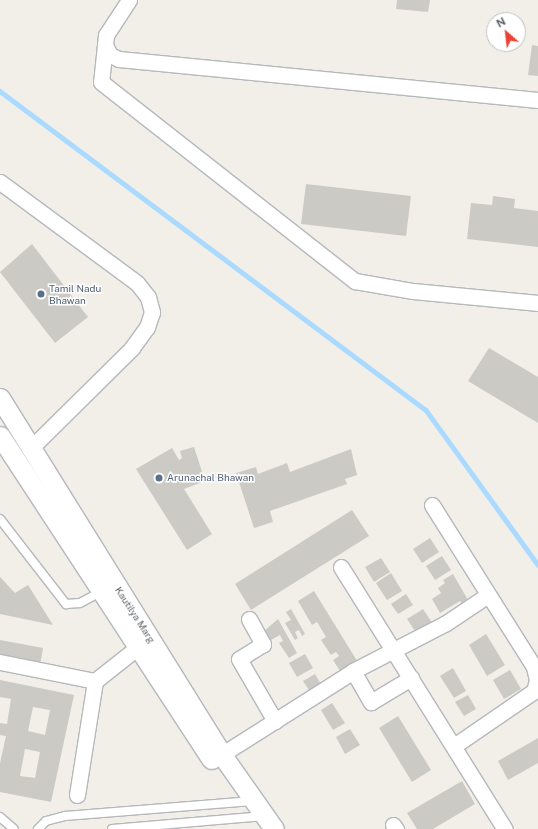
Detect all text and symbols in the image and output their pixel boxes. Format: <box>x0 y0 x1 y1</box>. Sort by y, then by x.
north arrow <box>486 12 526 52</box>
text: N <box>494 15 507 30</box>
place label: Tamil Nadu Bhawan <box>49 282 101 306</box>
marker: Tamil Nadu Bhawan <box>36 289 46 299</box>
place label: Arunachal Bhawan <box>167 472 254 484</box>
marker: Arunachal Bhawan <box>154 473 164 483</box>
street label: Kautilya Marg <box>112 585 158 645</box>

